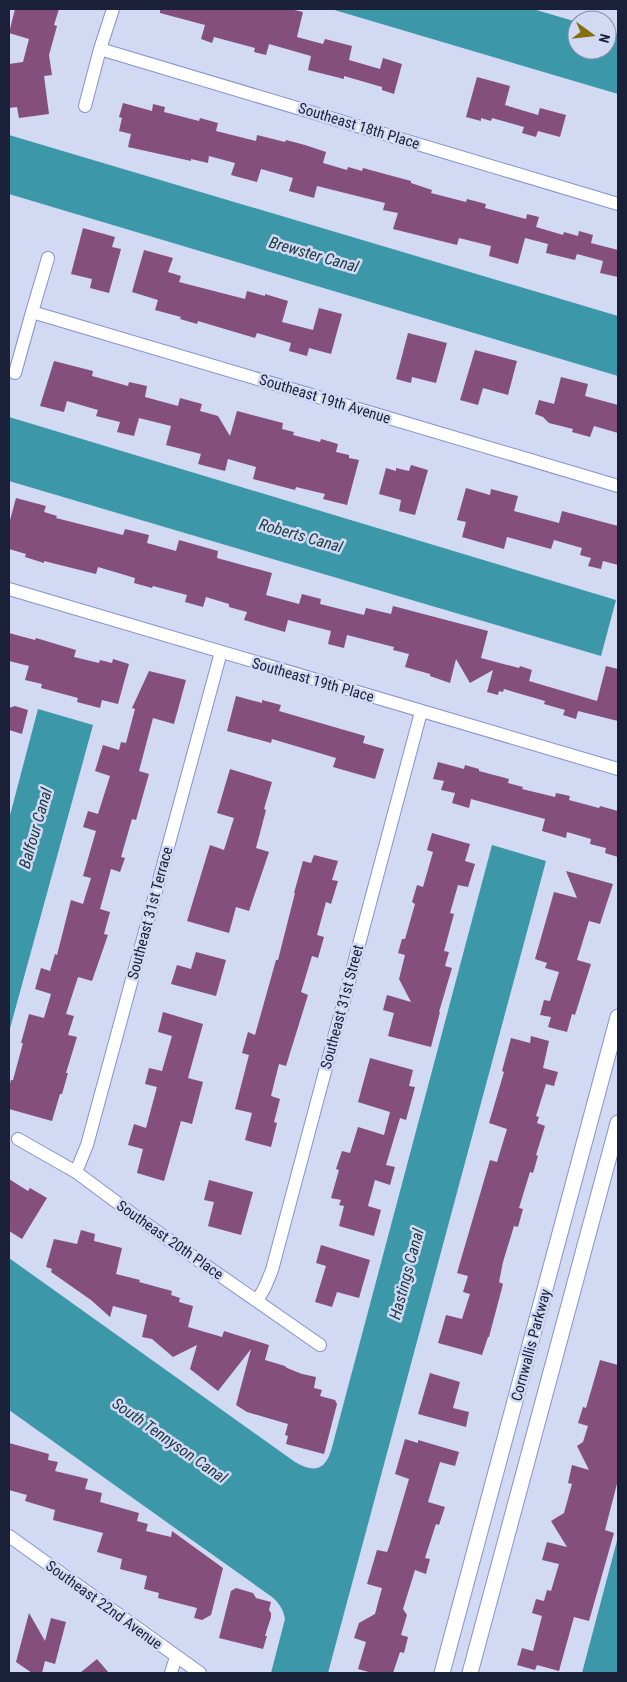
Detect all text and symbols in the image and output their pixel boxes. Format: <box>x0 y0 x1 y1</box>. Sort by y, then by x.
north arrow <box>567 10 617 60</box>
text: N <box>596 32 613 45</box>
street label: Southeast 18th Place <box>296 99 422 153</box>
water label: Brewster Canal <box>267 233 361 276</box>
street label: Southeast 19th Avenue <box>257 370 393 428</box>
water label: Roberts Canal <box>257 514 345 557</box>
street label: Southeast 19th Place <box>250 654 376 706</box>
water label: Balfour Canal <box>15 785 56 871</box>
street label: Southeast 31st Terrace <box>124 845 176 981</box>
street label: Southeast 31st Street <box>317 943 367 1071</box>
street label: Southeast 20th Place <box>113 1196 227 1284</box>
water label: Hastings Canal <box>385 1226 428 1321</box>
street label: Cornwallis Parkway <box>507 1287 555 1403</box>
water label: South Tennyson Canal <box>109 1394 231 1487</box>
street label: Southeast 22nd Avenue <box>42 1557 166 1653</box>

